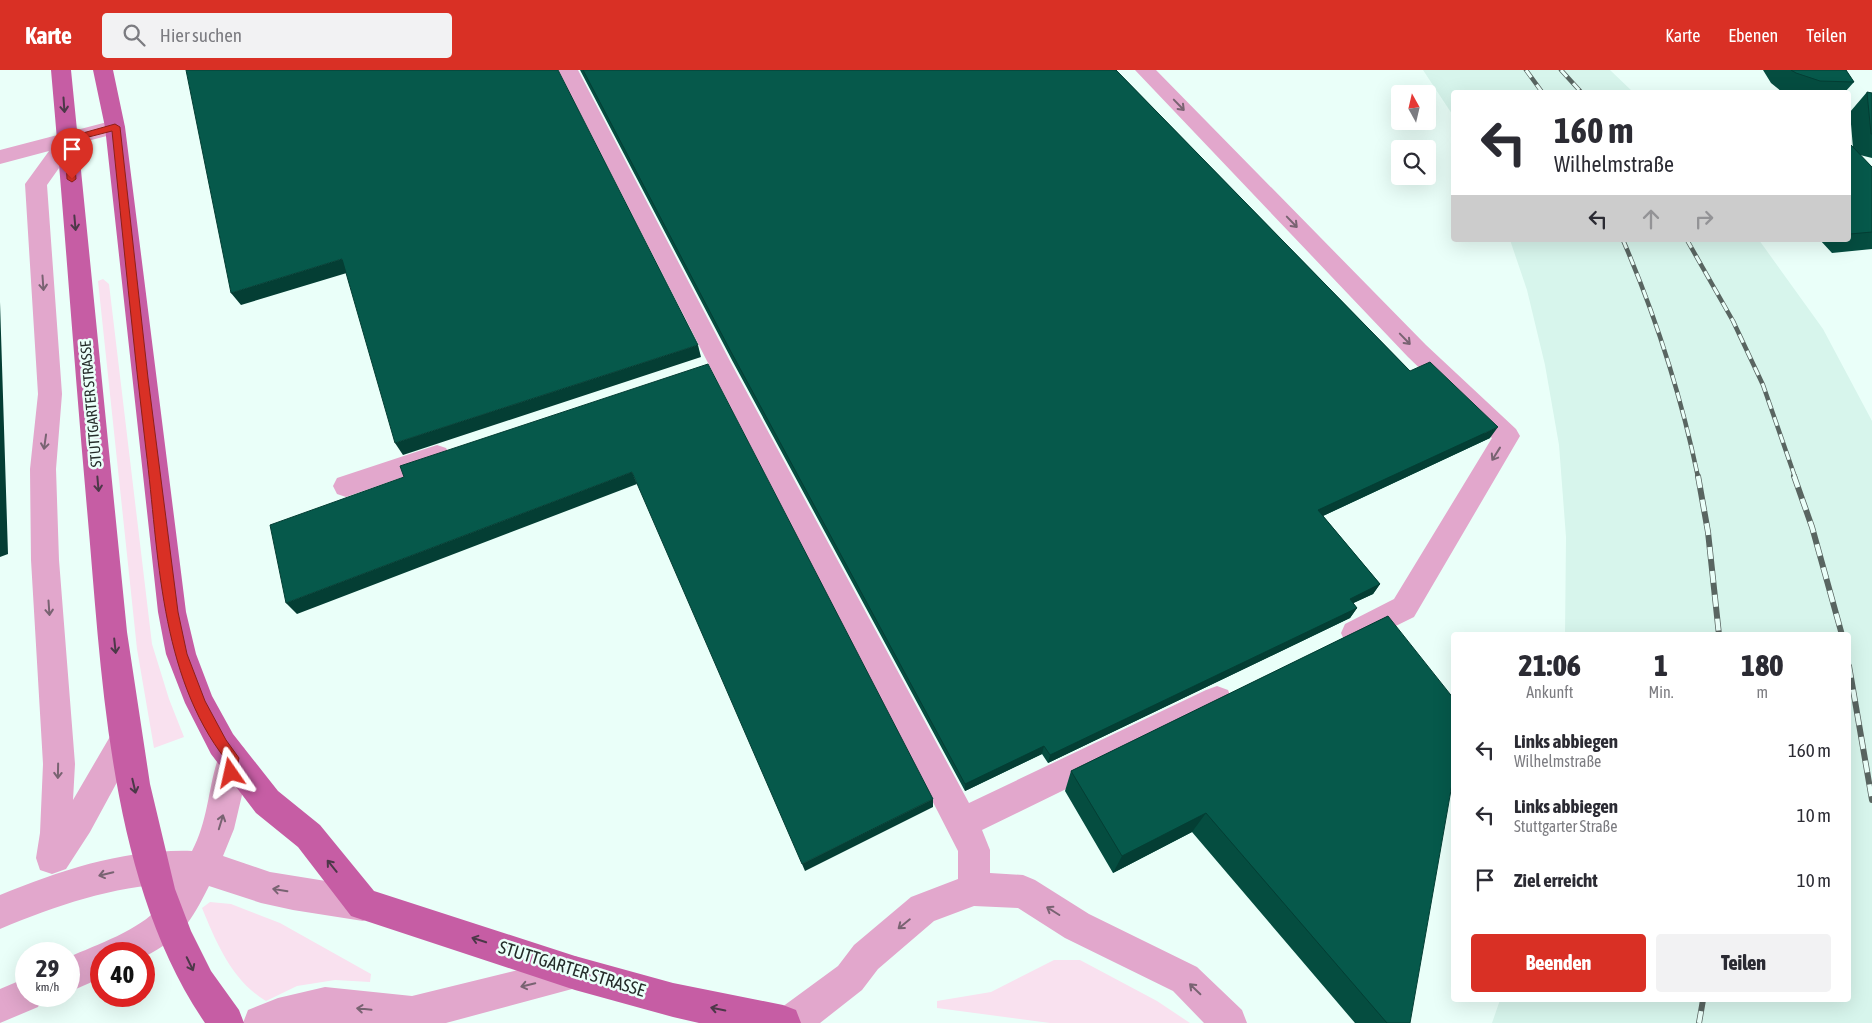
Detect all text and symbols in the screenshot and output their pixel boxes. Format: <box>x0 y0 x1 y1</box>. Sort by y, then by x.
search box <box>102 13 452 58</box>
icon: search <box>120 21 148 49</box>
text: Karte <box>25 22 72 49</box>
text: Hier suchen <box>160 24 242 46</box>
text: Karte <box>1665 25 1700 46</box>
text: Ebenen <box>1728 25 1778 46</box>
text: Teilen <box>1806 25 1847 46</box>
north arrow <box>1391 85 1436 130</box>
map controls <box>1391 85 1436 185</box>
one-way arrow <box>60 97 69 113</box>
one-way arrow <box>1173 99 1185 111</box>
icon: left <box>1471 110 1536 175</box>
text: 160 m <box>1554 110 1633 150</box>
pin <box>51 128 93 179</box>
icon: arrive <box>58 135 86 163</box>
button: search <box>1391 140 1436 185</box>
text: Wilhelmstraße <box>1554 151 1674 177</box>
icon: left <box>1584 205 1612 233</box>
icon: ahead <box>1637 205 1665 233</box>
icon: right <box>1690 205 1718 233</box>
one-way arrow <box>71 215 80 231</box>
one-way arrow <box>1286 216 1298 228</box>
one-way arrow <box>38 275 47 291</box>
one-way arrow <box>1399 332 1411 345</box>
street label: STUTTGARTER STRASSE <box>76 340 104 468</box>
one-way arrow <box>40 434 50 450</box>
one-way arrow <box>1491 447 1501 461</box>
one-way arrow <box>93 476 103 492</box>
one-way arrow <box>44 600 53 616</box>
one-way arrow <box>110 638 120 654</box>
text: 21:06 <box>1519 648 1581 682</box>
text: 1 <box>1654 648 1668 682</box>
text: 180 <box>1741 648 1783 682</box>
text: Ankunft <box>1526 683 1573 701</box>
text: Min. <box>1649 683 1674 701</box>
text: m <box>1756 683 1768 701</box>
text: Links abbiegen <box>1514 730 1618 752</box>
icon: left <box>1471 736 1499 764</box>
text: 160 m <box>1788 739 1831 761</box>
position arrow <box>204 746 256 798</box>
text: Wilhelmstraße <box>1514 752 1601 770</box>
one-way arrow <box>53 762 63 778</box>
one-way arrow <box>130 777 139 793</box>
text: Links abbiegen <box>1514 795 1618 817</box>
icon: left <box>1471 801 1499 829</box>
text: 10 m <box>1797 804 1831 826</box>
one-way arrow <box>216 815 226 831</box>
text: Stuttgarter Straße <box>1514 817 1617 835</box>
one-way arrow <box>327 859 338 872</box>
icon: arrive <box>1471 866 1499 894</box>
text: Ziel erreicht <box>1514 869 1598 891</box>
text: 10 m <box>1797 869 1831 891</box>
one-way arrow <box>98 870 114 880</box>
one-way arrow <box>273 885 289 895</box>
one-way arrow <box>1046 905 1060 915</box>
one-way arrow <box>898 918 911 929</box>
button: Beenden <box>1471 934 1646 992</box>
button: Teilen <box>1656 934 1831 992</box>
one-way arrow <box>472 935 488 945</box>
street label: STUTTGARTER STRASSE <box>496 936 648 1001</box>
speed limit sign: 40 <box>90 942 155 1007</box>
text: 29 <box>36 954 59 982</box>
one-way arrow <box>186 956 195 971</box>
text: km/h <box>36 980 59 994</box>
one-way arrow <box>520 981 536 990</box>
one-way arrow <box>1188 983 1201 995</box>
one-way arrow <box>356 1004 372 1014</box>
one-way arrow <box>711 1004 727 1014</box>

